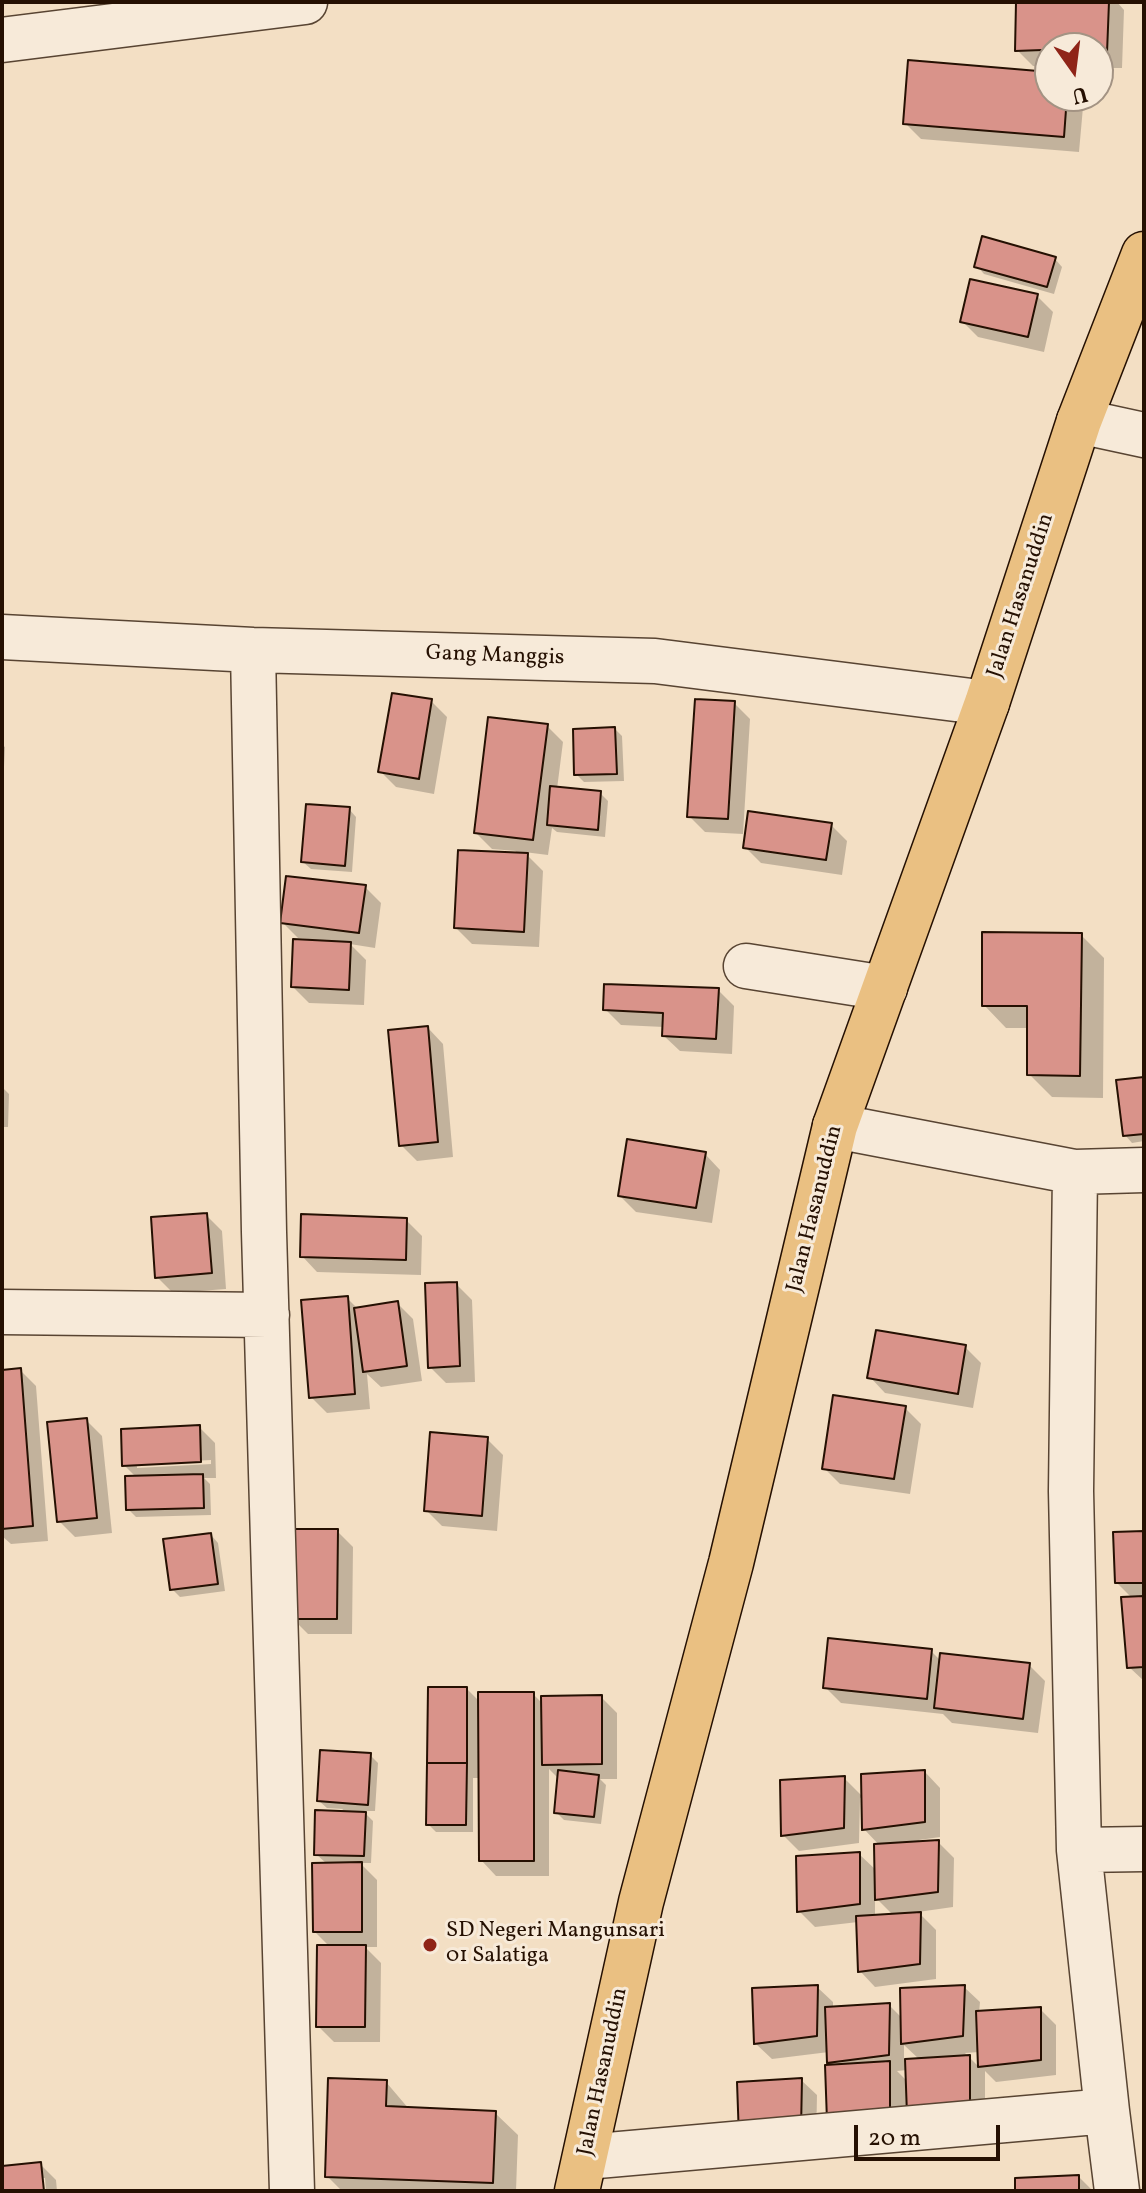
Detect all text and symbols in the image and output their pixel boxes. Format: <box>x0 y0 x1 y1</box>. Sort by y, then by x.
north arrow <box>1034 32 1114 112</box>
text: U <box>1068 77 1091 111</box>
street label: Jalan Hasanuddin <box>983 510 1061 682</box>
street label: Gang Manggis <box>425 641 565 673</box>
street label: Jalan Hasanuddin <box>782 1123 850 1295</box>
place label: SD Negeri Mangunsari 01 Salatiga <box>446 1919 665 1970</box>
marker: SD Negeri Mangunsari 01 Salatiga <box>421 1936 439 1954</box>
street label: Jalan Hasanuddin <box>573 1985 635 2159</box>
scale bar <box>858 2109 1004 2159</box>
text: 20 m <box>868 2122 921 2156</box>

